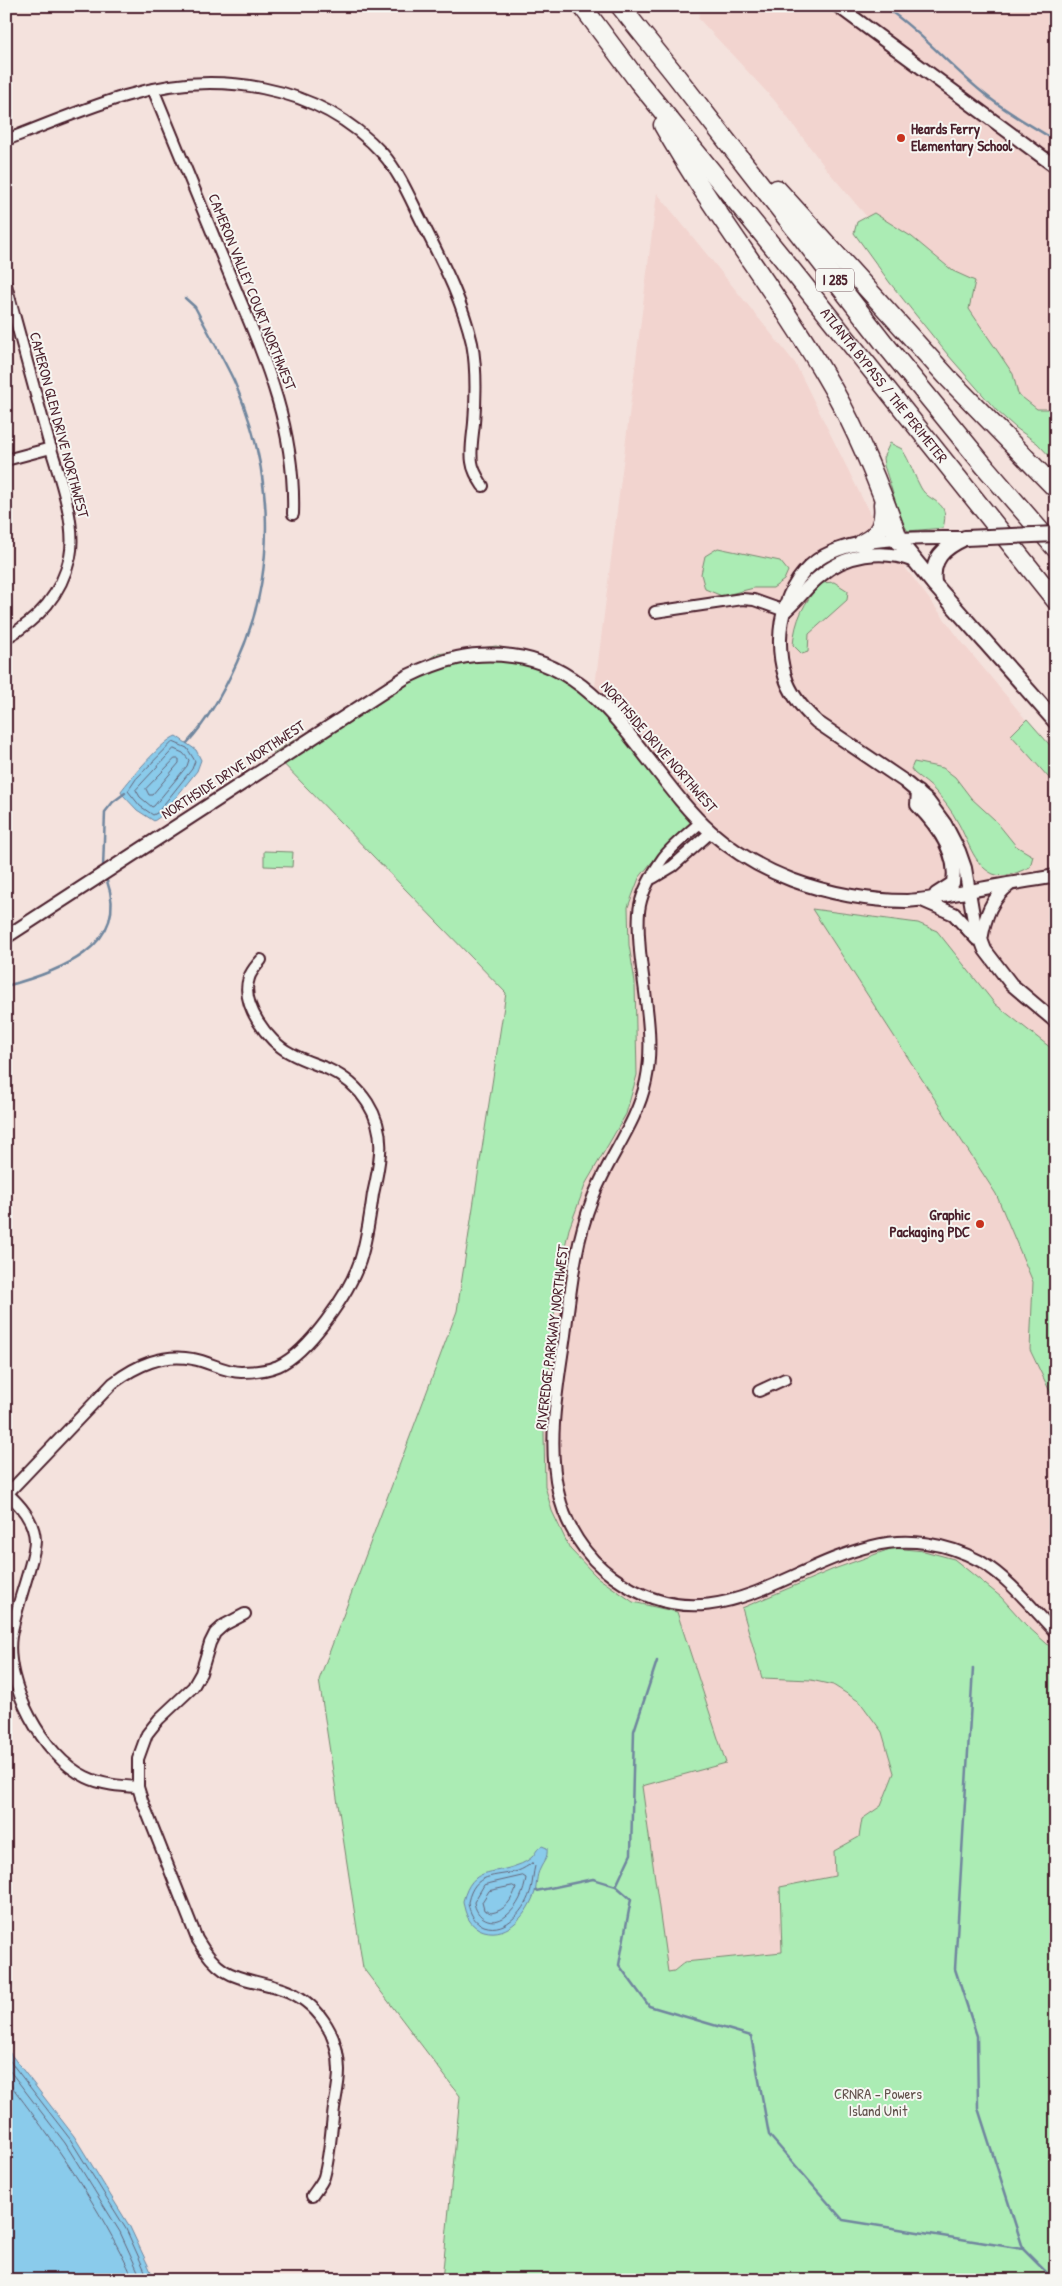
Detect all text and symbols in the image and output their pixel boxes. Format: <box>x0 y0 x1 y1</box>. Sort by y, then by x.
place label: Heards Ferry Elementary School <box>911 118 1013 157</box>
marker: Heards Ferry Elementary School <box>895 132 907 144</box>
street label: CAMERON VALLEY COURT NORTHWEST <box>203 190 302 394</box>
road number: I 285 <box>816 268 854 292</box>
street label: ATLANTA BYPASS / THE PERIMETER <box>816 303 953 467</box>
street label: CAMERON GLEN DRIVE NORTHWEST <box>25 330 95 521</box>
street label: NORTHSIDE DRIVE NORTHWEST <box>596 676 723 818</box>
street label: NORTHSIDE DRIVE NORTHWEST <box>157 715 310 824</box>
place label: Graphic Packaging PDC <box>889 1204 971 1243</box>
marker: Graphic Packaging PDC <box>974 1218 986 1230</box>
street label: RIVEREDGE PARKWAY NORTHWEST <box>530 1242 573 1431</box>
park label: CRNRA - Powers Island Unit <box>834 2083 922 2121</box>

